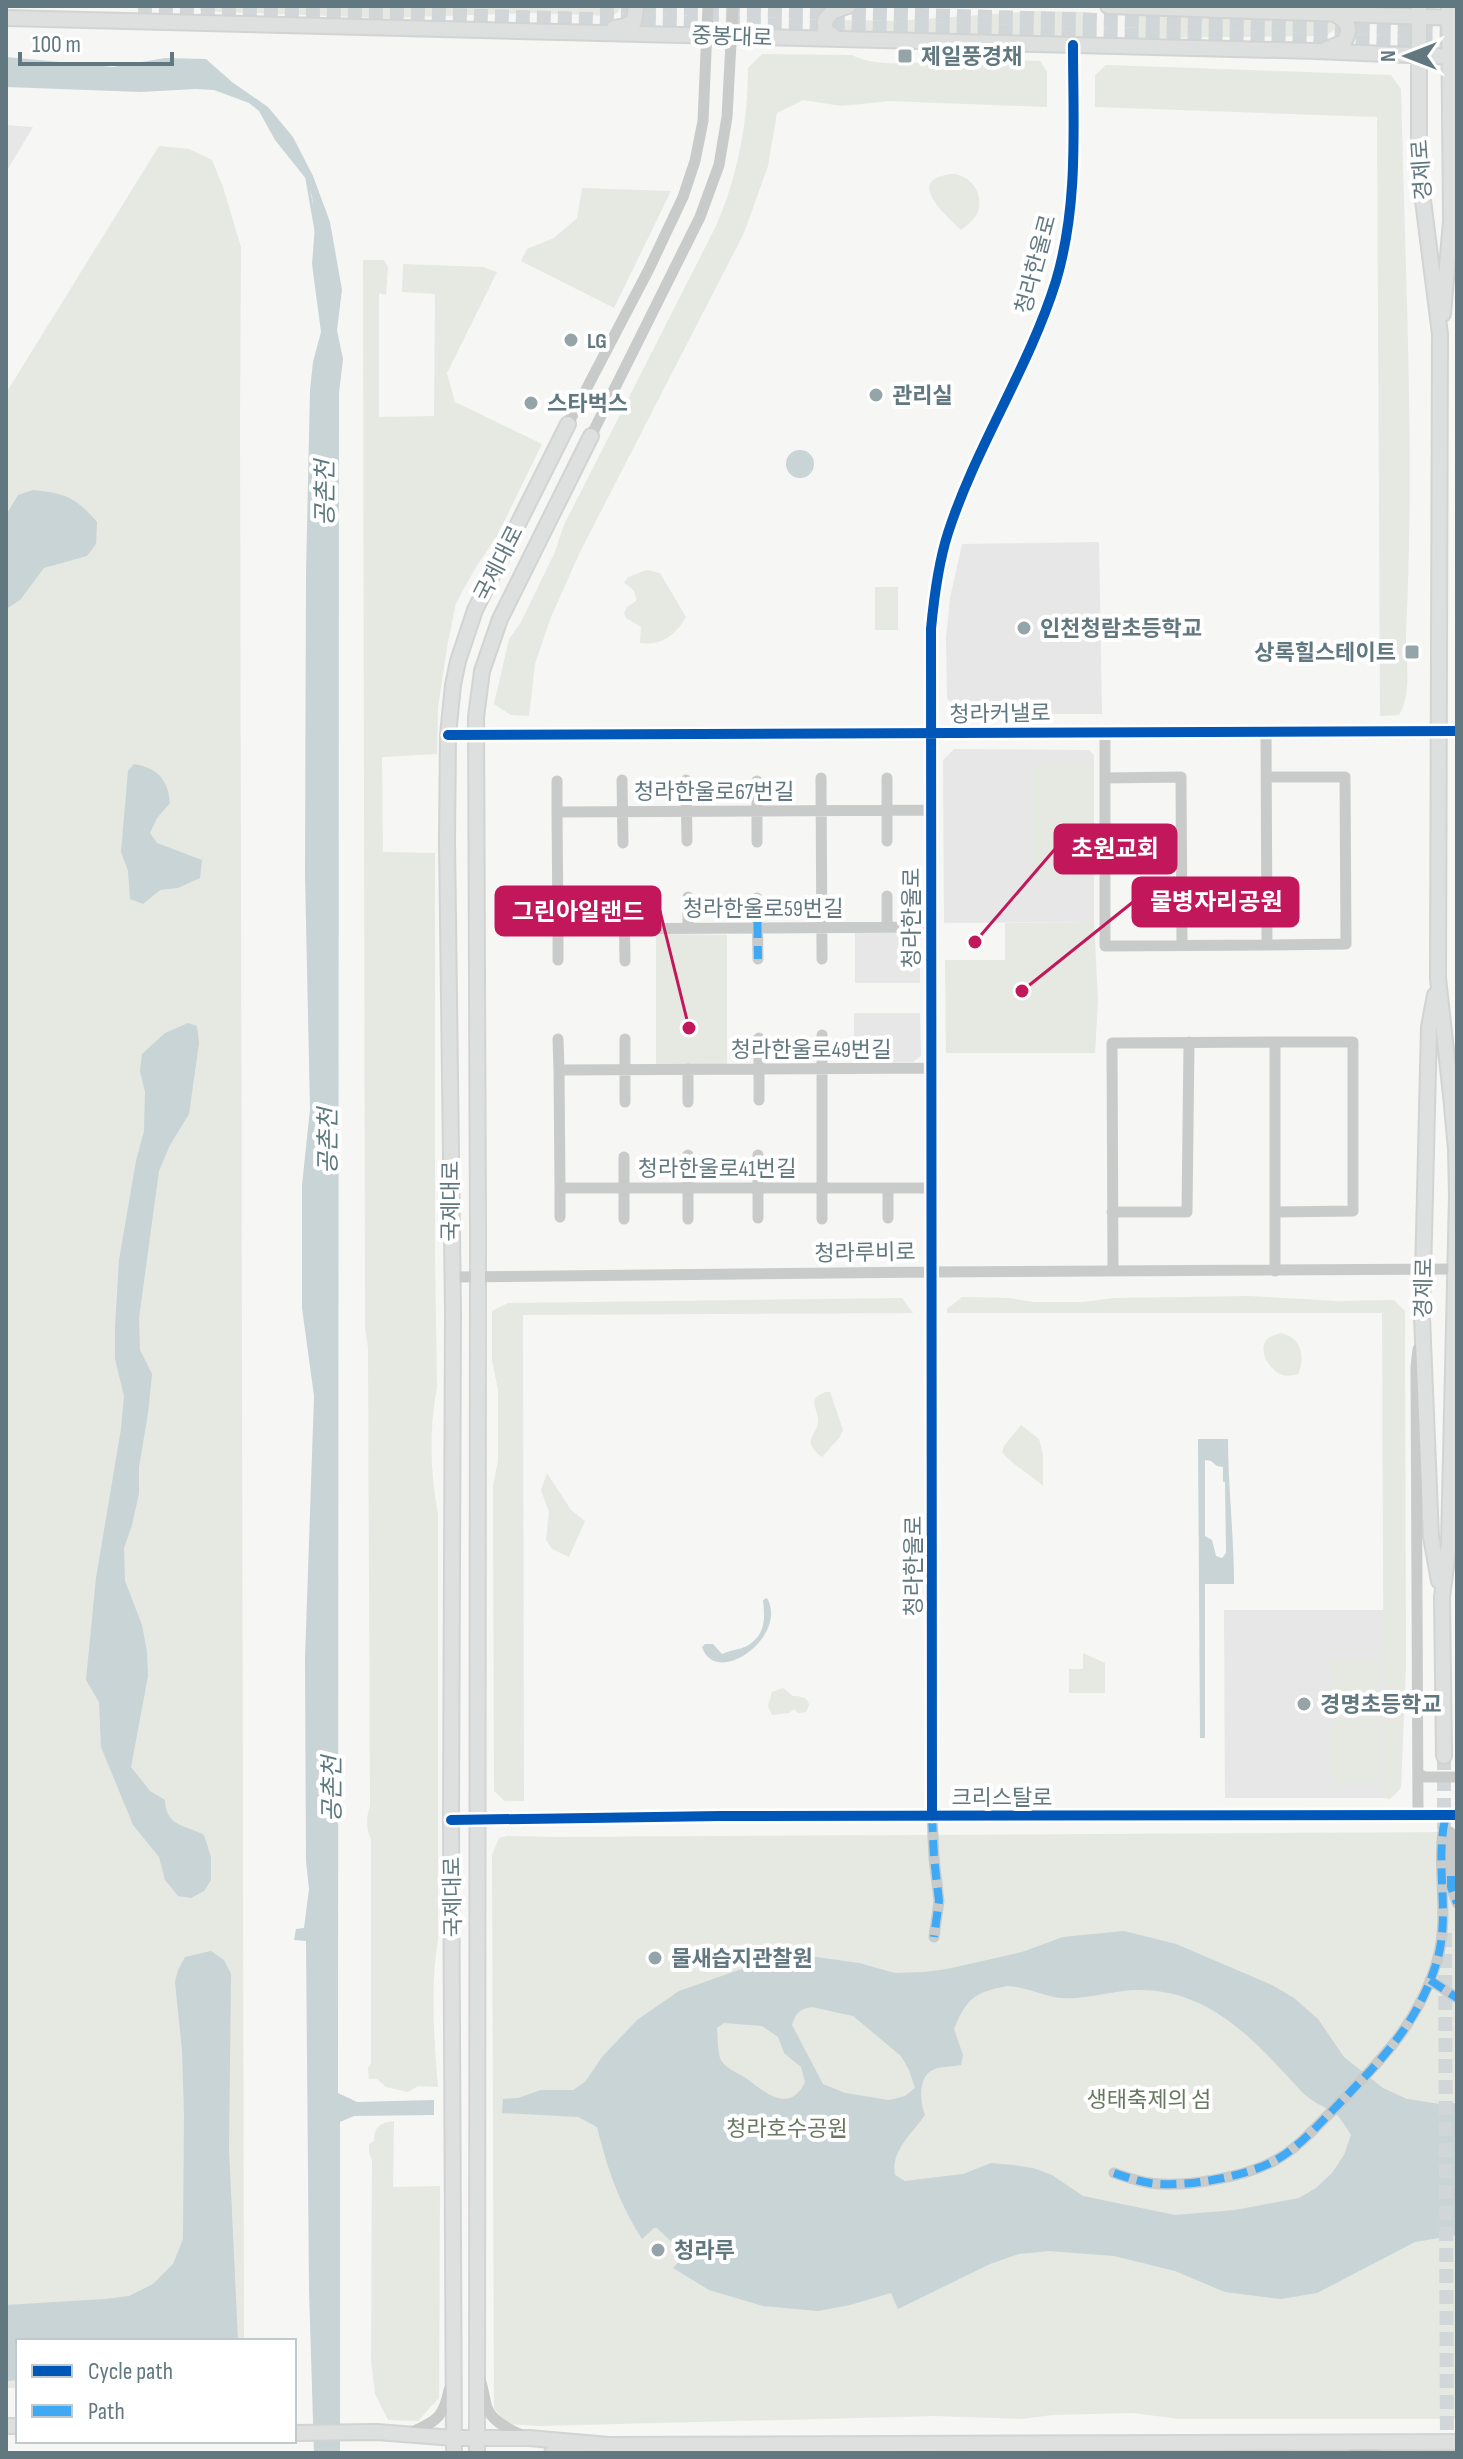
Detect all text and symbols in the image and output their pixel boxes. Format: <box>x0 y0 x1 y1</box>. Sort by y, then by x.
scale bar <box>20 16 172 66</box>
north arrow <box>1367 16 1447 96</box>
street label: 중봉대로 <box>691 23 773 52</box>
text: 100 m <box>32 30 81 59</box>
place label: 제일풍경채 <box>921 44 1022 71</box>
marker: 제일풍경채 <box>896 47 914 65</box>
text: N <box>1375 50 1402 62</box>
street label: 경제로 <box>1407 139 1438 201</box>
street label: 청라한울로 <box>1010 212 1063 317</box>
place label: LG <box>587 328 607 355</box>
marker: LG <box>562 331 580 349</box>
place label: 관리실 <box>892 383 953 410</box>
marker: 관리실 <box>867 386 885 404</box>
place label: 스타벅스 <box>547 391 628 418</box>
marker: 스타벅스 <box>522 394 540 412</box>
water label: 공촌천 <box>311 457 340 526</box>
street label: 국제대로 <box>469 521 530 606</box>
place label: 인천청람초등학교 <box>1040 616 1202 643</box>
marker: 인천청람초등학교 <box>1015 619 1033 637</box>
place label: 상록힐스테이트 <box>1254 640 1396 667</box>
marker: 상록힐스테이트 <box>1403 643 1421 661</box>
street label: 청라커낼로 <box>949 700 1051 729</box>
street label: 청라한울로67번길 <box>634 779 794 806</box>
callout: 초원교회 <box>1055 825 1176 873</box>
text: 초원교회 <box>1071 835 1159 864</box>
street label: 청라한울로 <box>899 867 926 969</box>
callout: 물병자리공원 <box>1133 878 1298 926</box>
callout: 그린아일랜드 <box>496 887 660 935</box>
text: 물병자리공원 <box>1150 888 1282 917</box>
street label: 청라한울로59번길 <box>683 896 843 923</box>
text: 그린아일랜드 <box>512 898 644 927</box>
street label: 청라한울로49번길 <box>731 1037 891 1064</box>
water label: 공촌천 <box>314 1105 343 1174</box>
street label: 청라한울로41번길 <box>638 1156 796 1183</box>
street label: 국제대로 <box>438 1161 465 1241</box>
street label: 청라루비로 <box>814 1239 916 1268</box>
street label: 경제로 <box>1410 1257 1439 1319</box>
street label: 청라한울로 <box>901 1515 928 1617</box>
place label: 경명초등학교 <box>1320 1692 1441 1719</box>
marker: 경명초등학교 <box>1295 1695 1313 1713</box>
water label: 공촌천 <box>318 1753 347 1822</box>
street label: 크리스탈로 <box>951 1785 1053 1812</box>
street label: 국제대로 <box>439 1856 468 1938</box>
place label: 물새습지관찰원 <box>671 1946 813 1973</box>
marker: 물새습지관찰원 <box>646 1949 664 1967</box>
park label: 생태축제의 섬 <box>1087 2087 1211 2114</box>
park label: 청라호수공원 <box>726 2116 848 2143</box>
place label: 청라루 <box>674 2238 735 2265</box>
marker: 청라루 <box>649 2241 667 2259</box>
legend <box>16 2339 296 2443</box>
text: Cycle path <box>88 2357 173 2386</box>
text: Path <box>88 2397 125 2426</box>

